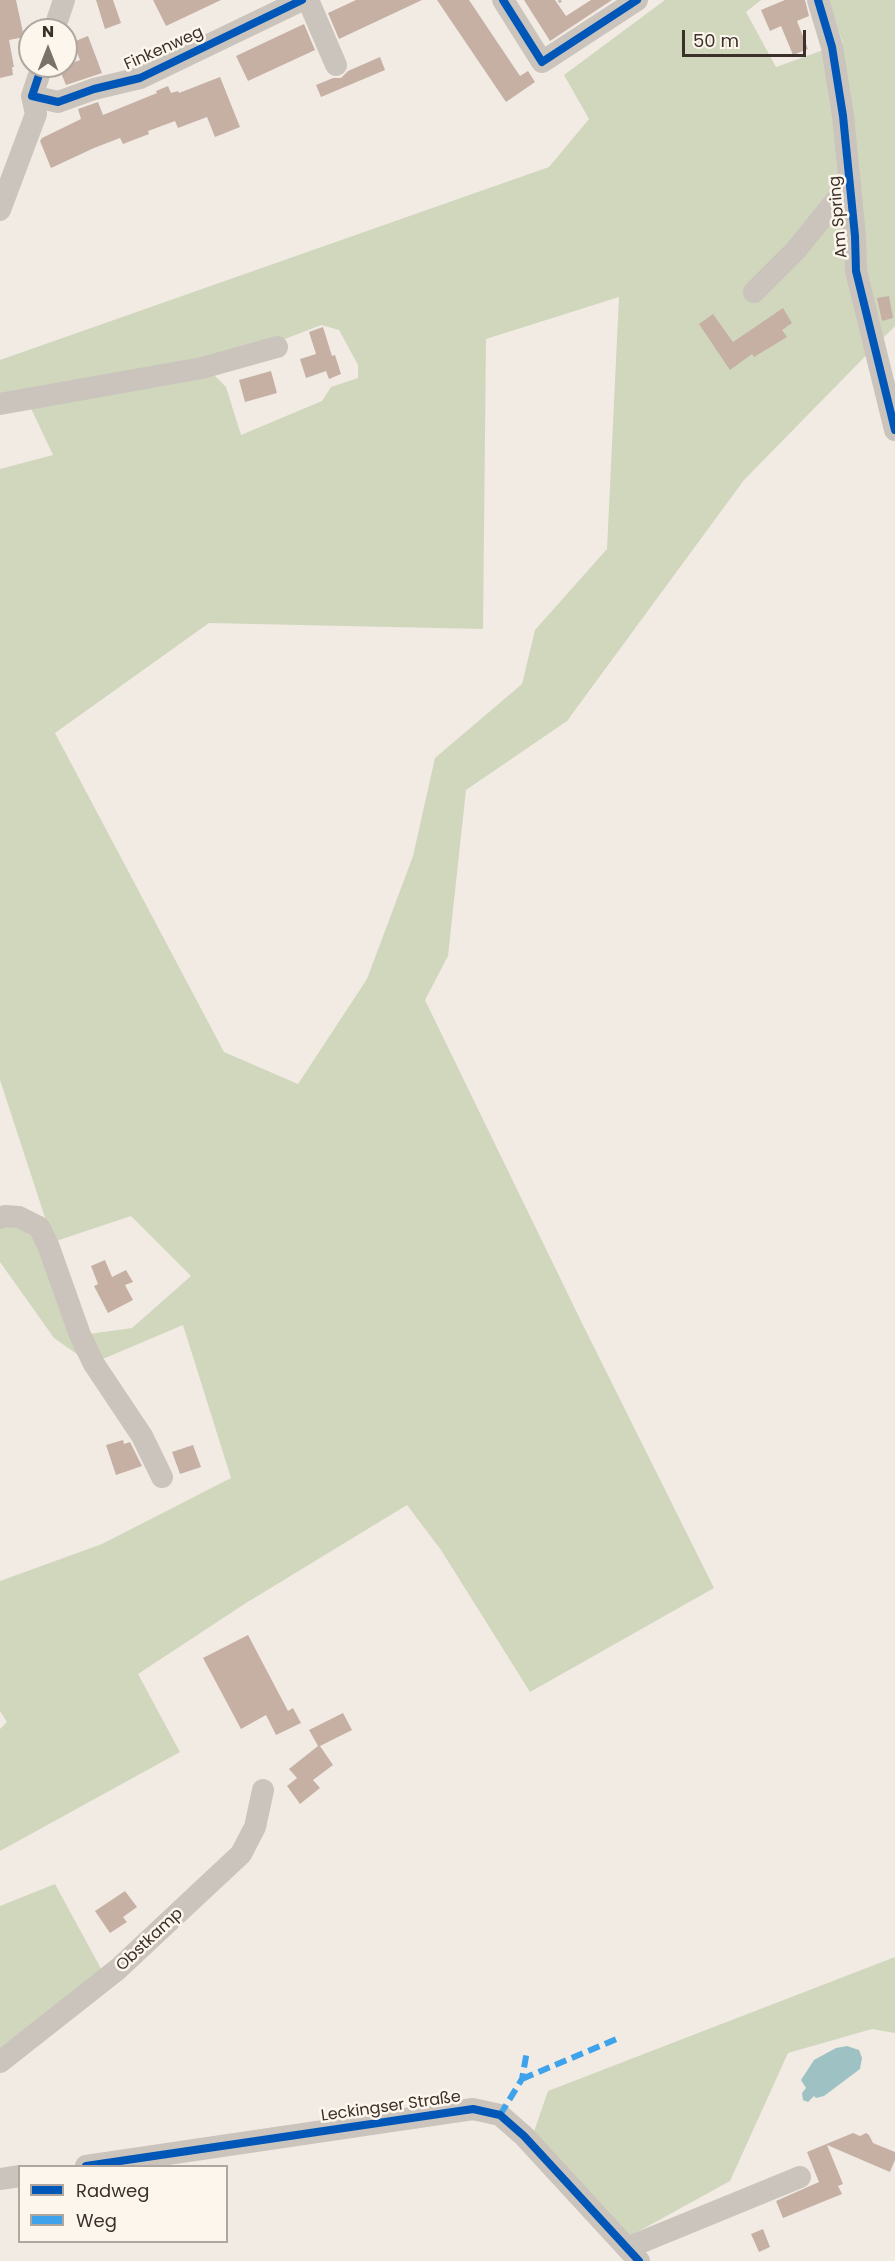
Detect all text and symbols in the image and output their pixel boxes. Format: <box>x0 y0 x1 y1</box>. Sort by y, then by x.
north arrow <box>18 18 78 78</box>
scale bar <box>685 18 810 56</box>
text: N <box>42 20 54 43</box>
street label: Finkenweg <box>121 23 207 75</box>
text: 50 m <box>693 28 739 53</box>
street label: Am Spring <box>826 175 852 259</box>
street label: Obstkamp <box>113 1904 187 1976</box>
street label: Leckingser Straße <box>320 2088 462 2126</box>
legend <box>18 2165 228 2243</box>
text: Radweg <box>76 2178 149 2203</box>
text: Weg <box>76 2208 117 2233</box>

